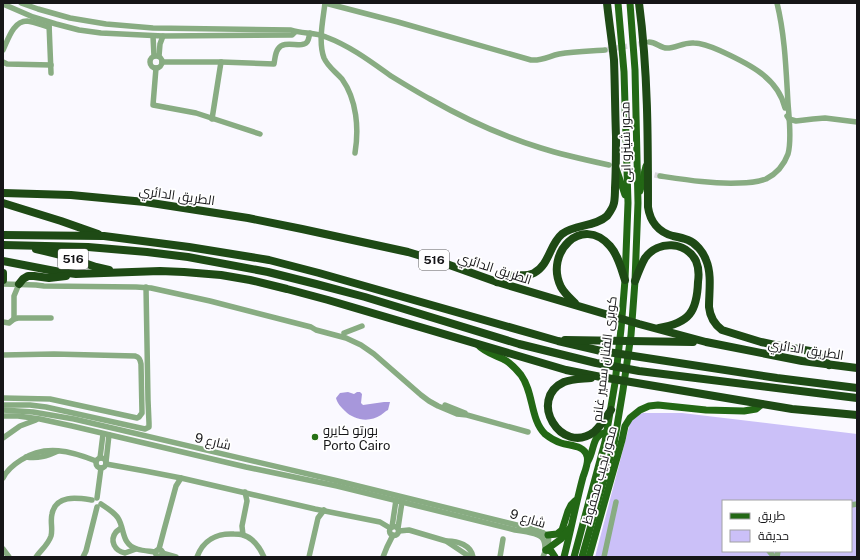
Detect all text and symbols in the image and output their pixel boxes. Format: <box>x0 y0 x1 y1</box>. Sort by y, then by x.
street label: محور شينزو ابى <box>617 101 634 183</box>
street label: الطريق الدائري <box>138 183 216 211</box>
road number: 516 <box>58 249 88 269</box>
road number: 516 <box>419 250 449 270</box>
street label: الطريق الدائري <box>455 250 534 290</box>
street label: كوبرى الفنان سمير غانم <box>589 295 622 423</box>
street label: الطريق الدائري <box>766 336 845 366</box>
place label: بورتو كايرو Porto Cairo <box>323 423 390 453</box>
street label: محور نجيب محفوظ <box>579 424 620 526</box>
street label: شارع 9 <box>193 430 232 454</box>
marker: بورتو كايرو Porto Cairo <box>310 432 320 442</box>
legend <box>722 500 852 552</box>
street label: شارع 9 <box>508 506 547 532</box>
text: طريق <box>758 509 786 523</box>
text: حديقة <box>758 529 789 543</box>

